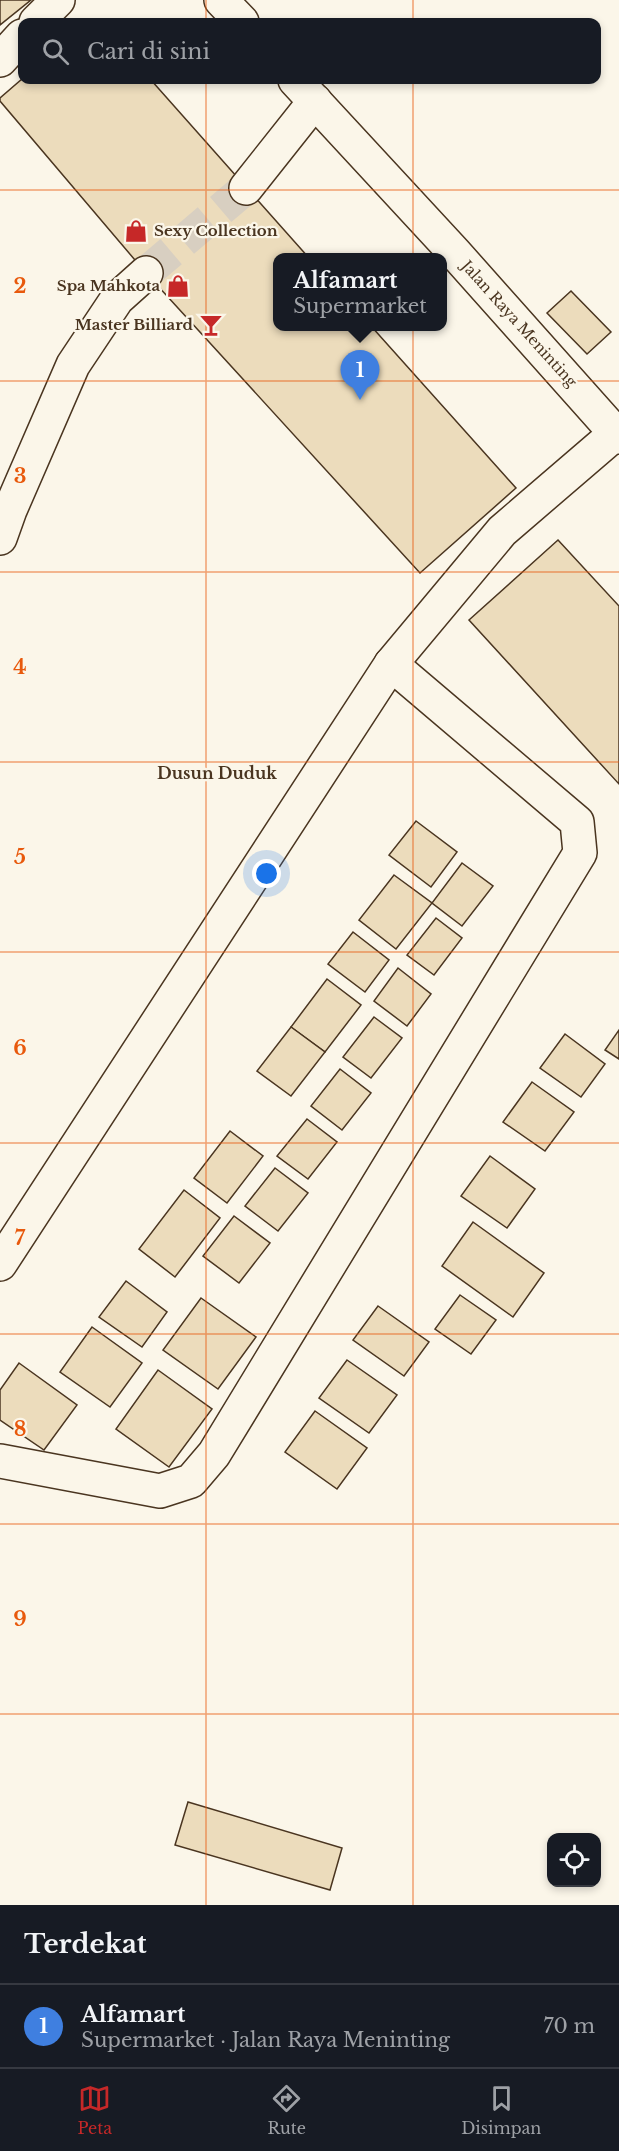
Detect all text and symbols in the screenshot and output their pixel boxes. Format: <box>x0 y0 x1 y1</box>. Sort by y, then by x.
search box <box>18 18 601 84</box>
icon: search <box>39 35 72 68</box>
text: Cari di sini <box>87 38 210 65</box>
shop icon: Sexy Collection <box>123 218 149 244</box>
place label: Sexy Collection <box>154 221 278 240</box>
popup <box>273 253 447 331</box>
street label: Jalan Raya Meninting <box>456 255 582 392</box>
text: Alfamart <box>293 267 398 294</box>
shop icon: Spa Mahkota <box>165 273 191 299</box>
text: 2 <box>13 274 27 298</box>
place label: Spa Mahkota <box>57 276 160 295</box>
text: Supermarket <box>293 294 427 318</box>
bar icon: Master Billiard <box>198 312 224 338</box>
place label: Master Billiard <box>75 315 194 334</box>
pin: 1 <box>340 350 380 400</box>
text: 3 <box>14 464 26 488</box>
text: 4 <box>13 655 27 679</box>
district label: Dusun Duduk <box>157 763 277 783</box>
text: 5 <box>14 845 26 869</box>
your location <box>252 859 281 888</box>
text: 6 <box>13 1036 27 1060</box>
text: 7 <box>15 1226 26 1250</box>
text: 8 <box>14 1417 26 1441</box>
text: 9 <box>13 1607 27 1631</box>
map controls <box>547 1833 601 1887</box>
button: locate <box>547 1833 601 1887</box>
text: Terdekat <box>24 1928 147 1960</box>
text: Alfamart <box>81 2001 185 2028</box>
text: 1 <box>39 2014 48 2038</box>
text: 70 m <box>543 2014 595 2038</box>
text: Supermarket · Jalan Raya Meninting <box>81 2028 450 2052</box>
tab: Peta <box>78 2082 112 2138</box>
tab: Rute <box>267 2082 306 2138</box>
tab: Disimpan <box>461 2082 541 2138</box>

